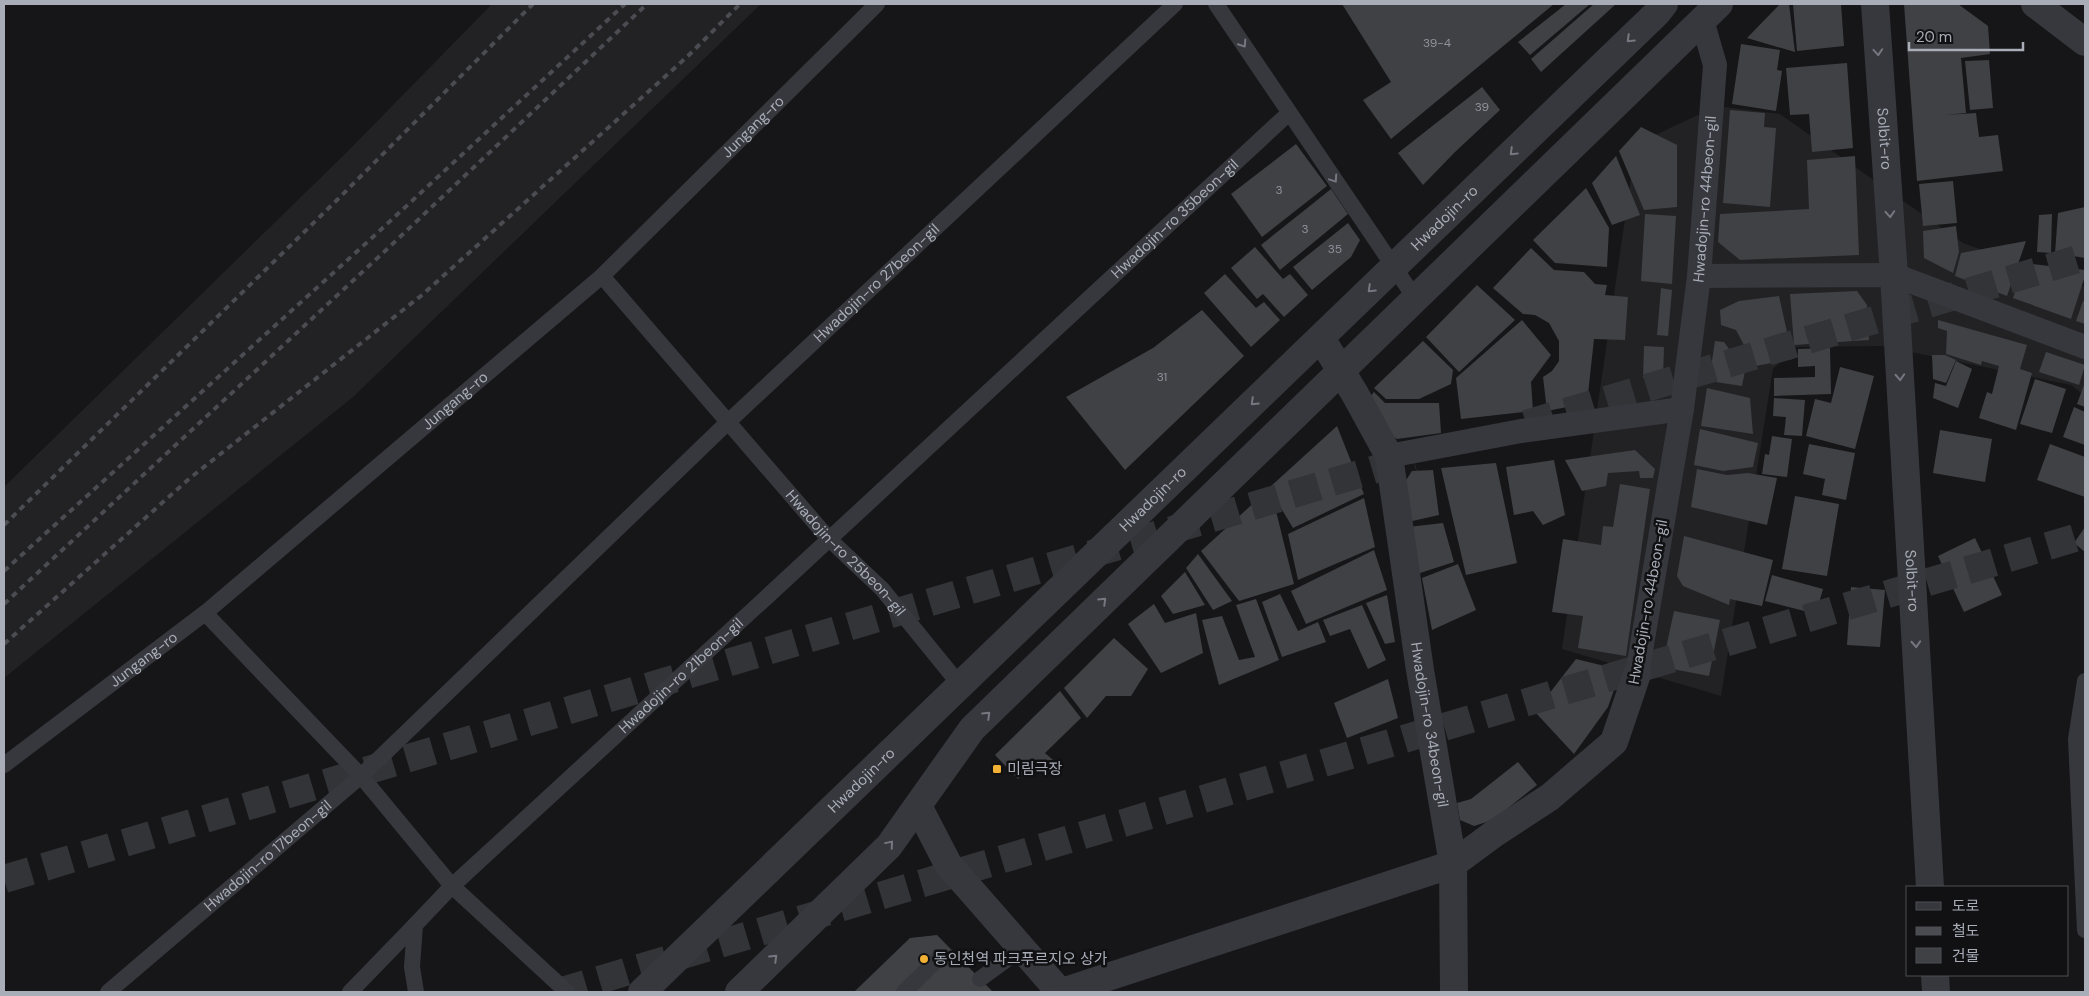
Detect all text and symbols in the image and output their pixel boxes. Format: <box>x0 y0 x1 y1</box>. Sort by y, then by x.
scale bar <box>1909 20 2023 52</box>
text: 20 m <box>1916 27 1952 47</box>
one-way arrow <box>1627 33 1636 42</box>
house number: 39-4 <box>1423 35 1451 51</box>
one-way arrow <box>1237 39 1246 48</box>
one-way arrow <box>1873 49 1884 57</box>
street label: Jungang-ro <box>717 91 789 162</box>
house number: 39 <box>1475 99 1489 115</box>
street label: Solbit-ro <box>1872 107 1897 170</box>
street label: Hwadojin-ro 44beon-gil <box>1688 115 1721 284</box>
one-way arrow <box>1510 146 1519 155</box>
street label: Hwadojin-ro 35beon-gil <box>1107 155 1243 283</box>
one-way arrow <box>1328 174 1337 183</box>
street label: Hwadojin-ro <box>1407 181 1483 255</box>
house number: 3 <box>1275 182 1283 198</box>
one-way arrow <box>1884 211 1895 219</box>
street label: Hwadojin-ro 27beon-gil <box>809 219 944 347</box>
house number: 3 <box>1301 221 1309 237</box>
house number: 35 <box>1328 241 1342 257</box>
one-way arrow <box>1368 283 1377 292</box>
street label: Jungang-ro <box>418 367 492 434</box>
house number: 31 <box>1157 369 1167 385</box>
one-way arrow <box>1895 373 1906 381</box>
one-way arrow <box>1251 396 1260 405</box>
street label: Hwadojin-ro <box>1115 462 1191 536</box>
street label: Hwadojin-ro 25beon-gil <box>781 486 910 620</box>
street label: Hwadojin-ro 44beon-gil <box>1624 518 1672 686</box>
street label: Solbit-ro <box>1900 549 1924 613</box>
one-way arrow <box>1098 598 1107 607</box>
street label: Hwadojin-ro 21beon-gil <box>614 614 747 738</box>
street label: Jungang-ro <box>105 627 182 692</box>
one-way arrow <box>1910 640 1921 648</box>
street label: Hwadojin-ro 34beon-gil <box>1406 641 1453 809</box>
one-way arrow <box>981 712 990 721</box>
street label: Hwadojin-ro <box>824 743 900 817</box>
place label: 미림극장 <box>1007 759 1062 779</box>
marker: 미림극장 <box>991 763 1003 775</box>
street label: Hwadojin-ro 17beon-gil <box>200 796 336 916</box>
one-way arrow <box>884 841 893 850</box>
legend <box>1906 886 2069 976</box>
text: 도로 <box>1952 896 1980 916</box>
text: 철도 <box>1952 921 1980 941</box>
text: 건물 <box>1952 946 1980 966</box>
place label: 동인천역 파크푸르지오 상가 <box>934 949 1108 969</box>
marker: 동인천역 파크푸르지오 상가 <box>918 953 930 965</box>
one-way arrow <box>768 955 777 964</box>

